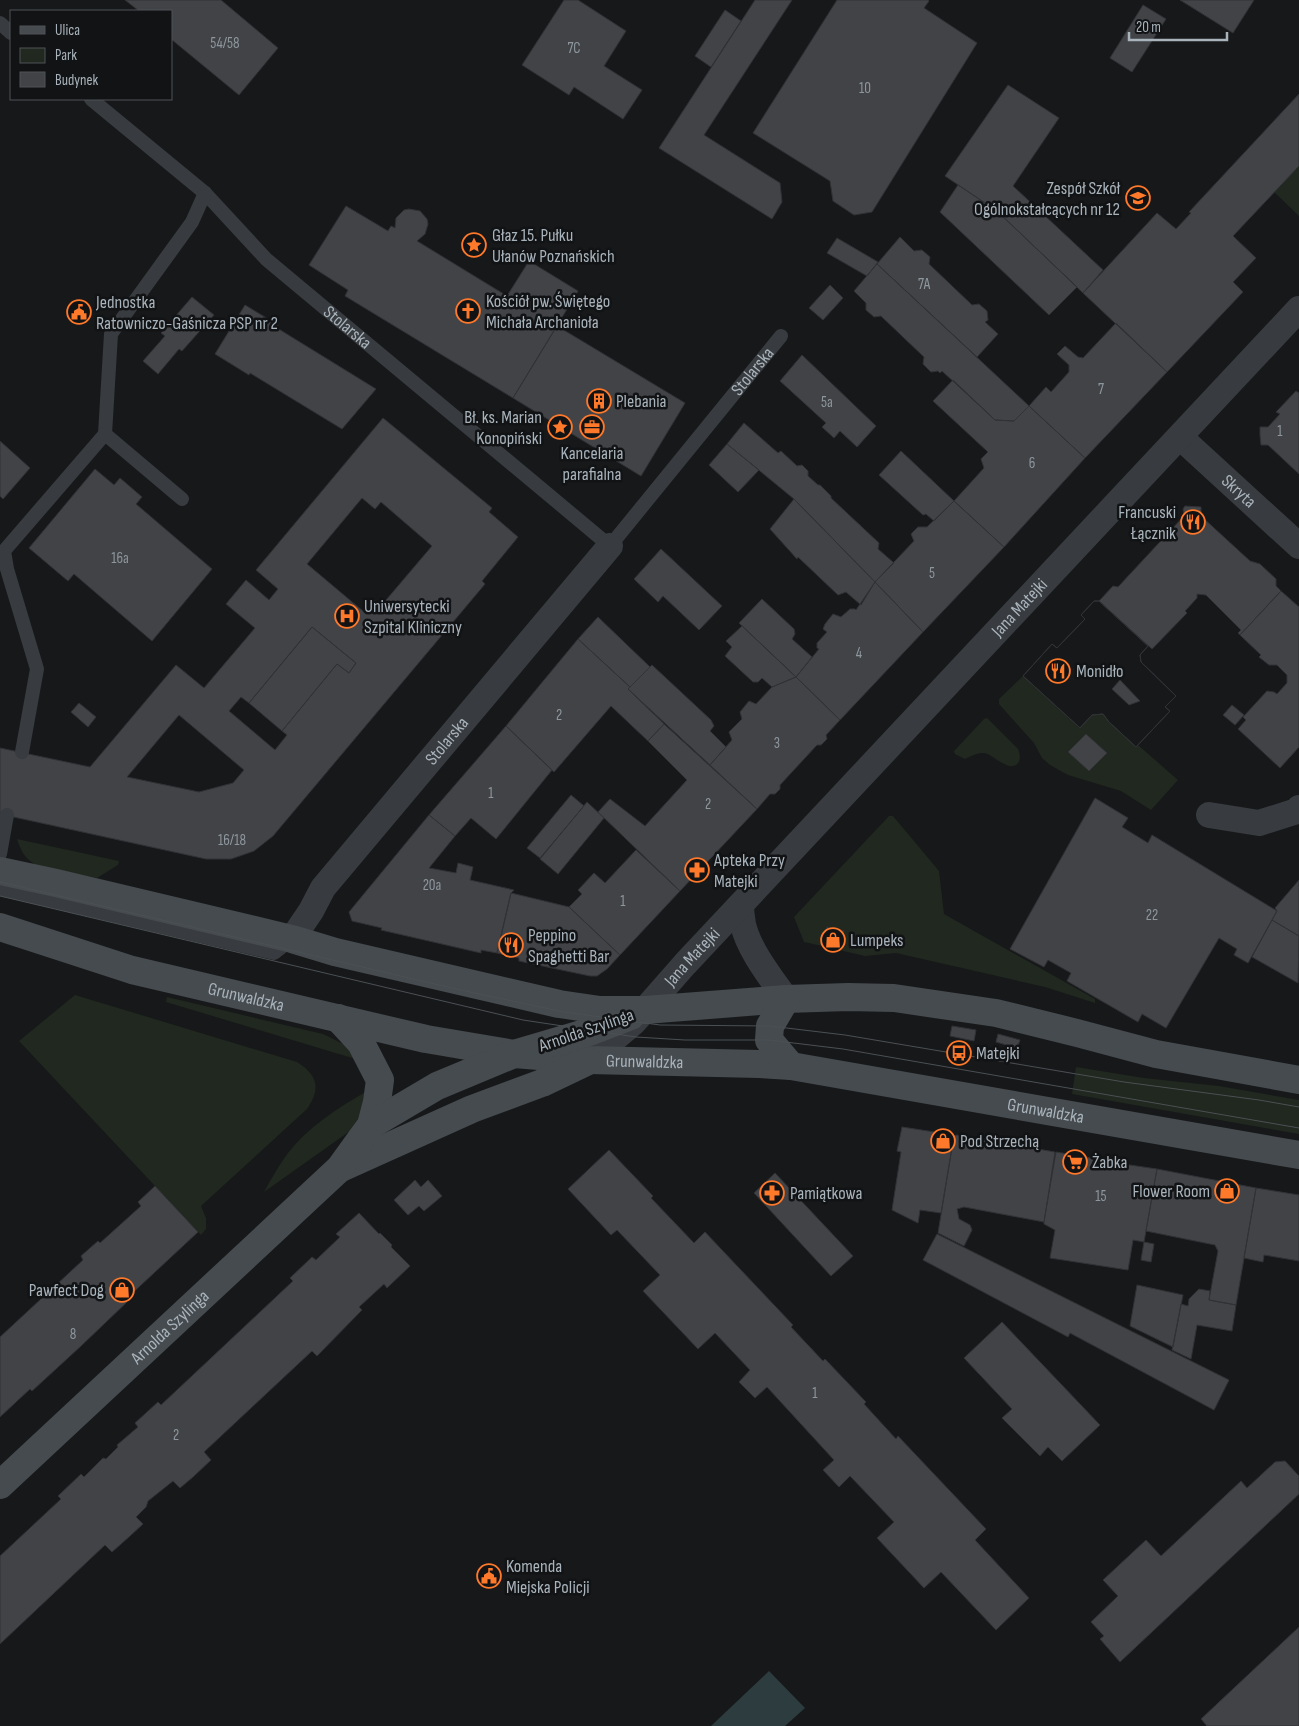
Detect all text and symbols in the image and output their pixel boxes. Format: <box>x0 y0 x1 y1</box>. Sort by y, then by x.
legend <box>10 10 172 100</box>
scale bar <box>1129 10 1226 42</box>
text: 20 m <box>1136 18 1161 37</box>
text: Ulica <box>55 21 80 40</box>
house number: 54/58 <box>210 34 240 53</box>
house number: 7C <box>567 39 581 58</box>
text: Park <box>55 46 77 65</box>
text: Budynek <box>55 71 98 90</box>
house number: 10 <box>859 79 871 98</box>
place label: Zespół Szkół Ogólnokstałcących nr 12 <box>974 178 1121 220</box>
school or university icon: Zespół Szkół Ogólnokstałcących nr 12 <box>1125 185 1151 211</box>
place label: Głaz 15. Pułku Ułanów Poznańskich <box>492 225 615 267</box>
place icon: Głaz 15. Pułku Ułanów Poznańskich <box>461 232 487 258</box>
house number: 7A <box>918 275 931 294</box>
place label: Kościół pw. Świętego Michała Archanioła <box>486 291 610 333</box>
place label: Jednostka Ratowniczo-Gaśnicza PSP nr 2 <box>95 292 278 334</box>
church icon: Kościół pw. Świętego Michała Archanioła <box>455 298 481 324</box>
public building icon: Jednostka Ratowniczo-Gaśnicza PSP nr 2 <box>66 299 92 325</box>
street label: Stolarska <box>319 302 376 354</box>
street label: Stolarska <box>727 343 779 400</box>
house number: 7 <box>1098 380 1104 399</box>
building icon: Plebania <box>586 388 612 414</box>
place label: Plebania <box>616 391 667 412</box>
house number: 5a <box>821 393 833 412</box>
place label: Bł. ks. Marian Konopiński <box>464 407 542 449</box>
place icon: Bł. ks. Marian Konopiński <box>547 414 573 440</box>
office icon: Kancelaria parafialna <box>579 414 605 440</box>
house number: 1 <box>1277 422 1283 441</box>
place label: Kancelaria parafialna <box>561 443 623 485</box>
house number: 6 <box>1029 454 1035 473</box>
street label: Skryta <box>1217 470 1260 512</box>
place label: Francuski Łącznik <box>1118 502 1176 544</box>
restaurant icon: Francuski Łącznik <box>1180 509 1206 535</box>
house number: 16a <box>111 549 129 568</box>
house number: 5 <box>929 564 935 583</box>
street label: Jana Matejki <box>987 574 1052 642</box>
place label: Uniwersytecki Szpital Kliniczny <box>364 596 462 638</box>
hospital icon: Uniwersytecki Szpital Kliniczny <box>334 603 360 629</box>
house number: 4 <box>856 644 862 663</box>
restaurant icon: Monidło <box>1045 658 1071 684</box>
place label: Monidło <box>1076 661 1124 682</box>
house number: 2 <box>556 706 562 725</box>
street label: Stolarska <box>421 713 473 769</box>
house number: 3 <box>774 734 780 753</box>
house number: 1 <box>488 784 494 803</box>
house number: 2 <box>705 795 711 814</box>
house number: 16/18 <box>218 831 246 850</box>
place label: Apteka Przy Matejki <box>713 850 785 892</box>
pharmacy icon: Apteka Przy Matejki <box>684 857 710 883</box>
house number: 20a <box>423 876 442 895</box>
house number: 1 <box>620 892 626 911</box>
house number: 22 <box>1146 906 1158 925</box>
street label: Jana Matejki <box>660 924 724 992</box>
place label: Peppino Spaghetti Bar <box>528 925 609 967</box>
shop icon: Lumpeks <box>820 927 846 953</box>
place label: Lumpeks <box>850 930 904 951</box>
restaurant icon: Peppino Spaghetti Bar <box>498 932 524 958</box>
street label: Grunwaldzka <box>206 978 286 1016</box>
street label: Arnolda Szylinga <box>535 1004 636 1057</box>
bus stop icon: Matejki <box>946 1040 972 1066</box>
place label: Matejki <box>976 1043 1020 1064</box>
street label: Grunwaldzka <box>606 1050 684 1073</box>
street label: Grunwaldzka <box>1006 1094 1086 1128</box>
shop icon: Pod Strzechą <box>930 1128 956 1154</box>
place label: Pod Strzechą <box>960 1131 1039 1152</box>
supermarket icon: Żabka <box>1062 1149 1088 1175</box>
place label: Żabka <box>1092 1152 1128 1173</box>
shop icon: Flower Room <box>1214 1178 1240 1204</box>
pharmacy icon: Pamiątkowa <box>759 1180 785 1206</box>
place label: Flower Room <box>1133 1181 1210 1202</box>
place label: Pamiątkowa <box>790 1183 862 1204</box>
house number: 15 <box>1095 1187 1107 1206</box>
shop icon: Pawfect Dog <box>109 1277 135 1303</box>
place label: Pawfect Dog <box>29 1280 104 1301</box>
street label: Arnolda Szylinga <box>126 1286 213 1369</box>
house number: 8 <box>70 1325 76 1344</box>
house number: 1 <box>812 1384 818 1403</box>
house number: 2 <box>173 1426 179 1445</box>
place label: Komenda Miejska Policji <box>506 1556 590 1598</box>
public building icon: Komenda Miejska Policji <box>476 1563 502 1589</box>

